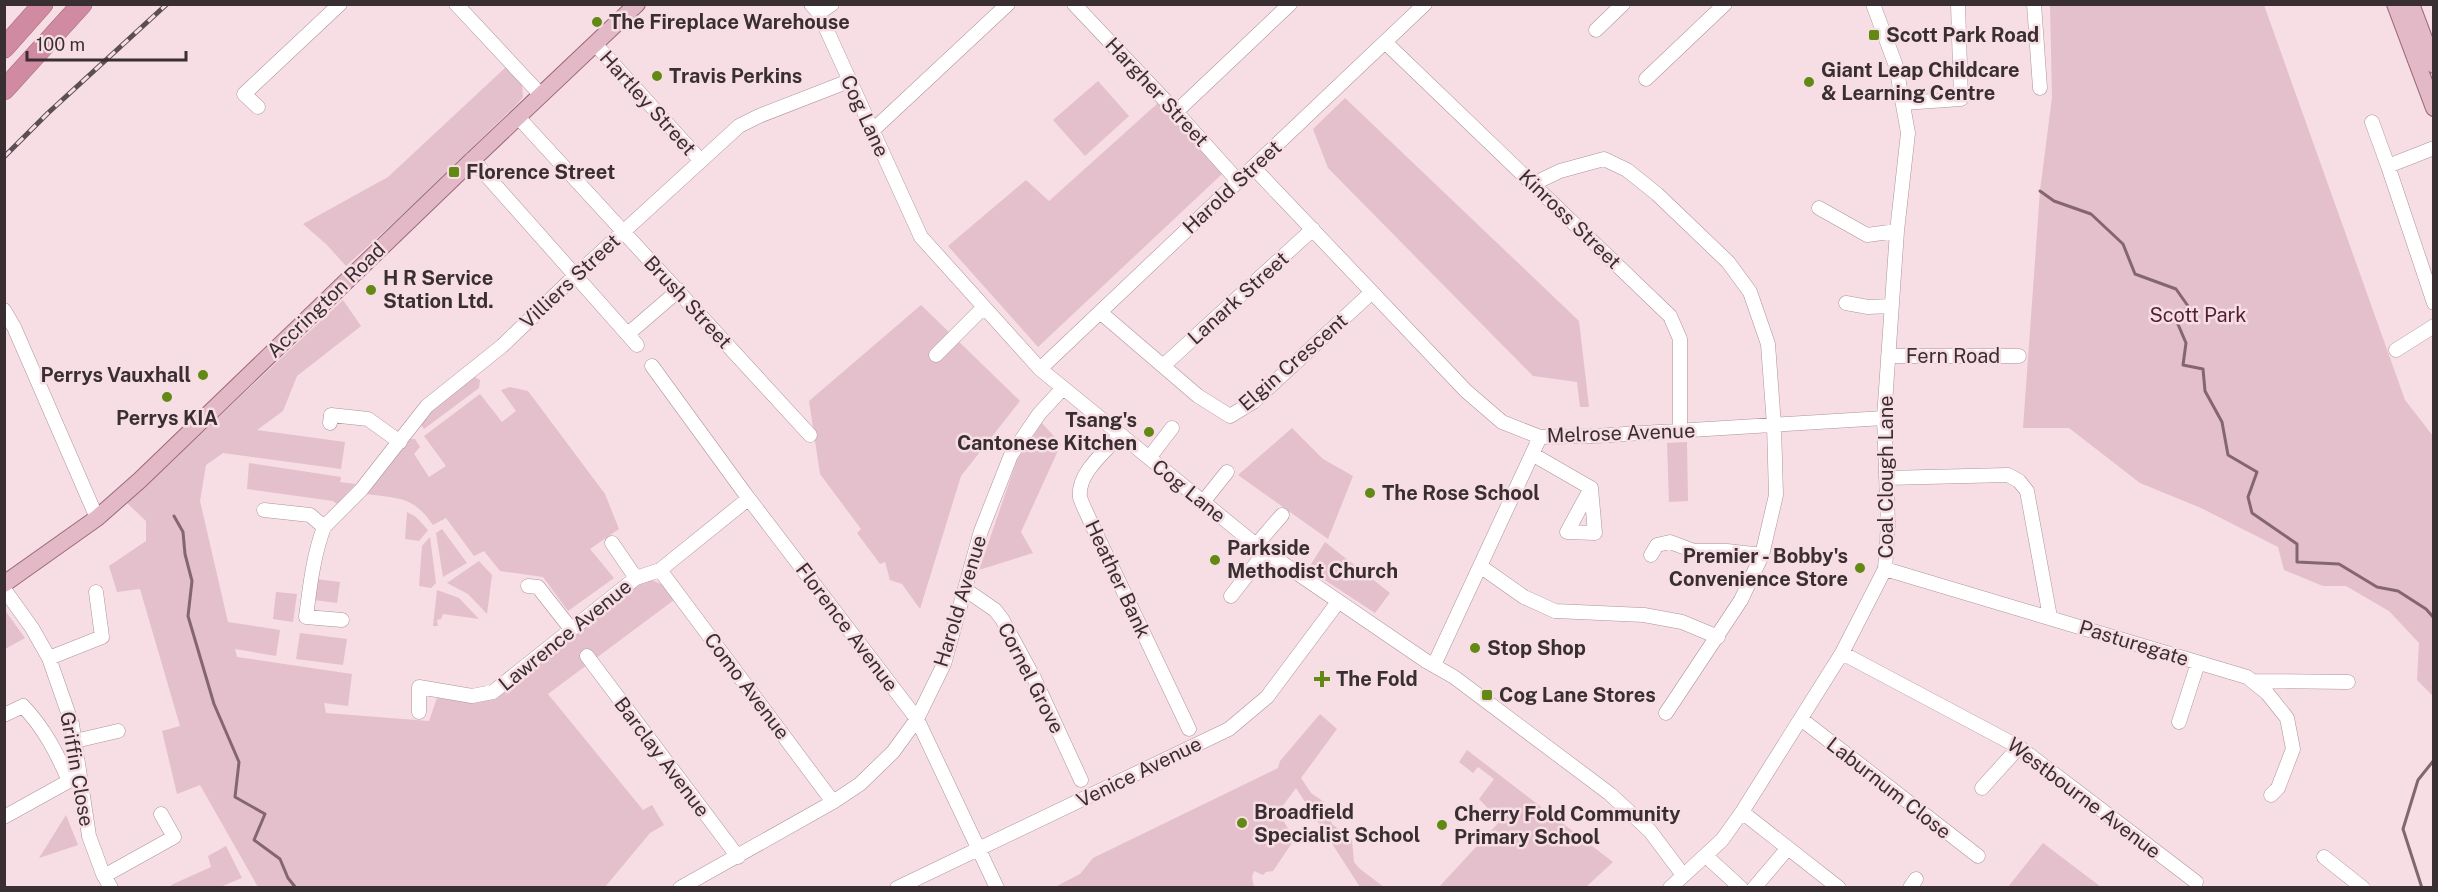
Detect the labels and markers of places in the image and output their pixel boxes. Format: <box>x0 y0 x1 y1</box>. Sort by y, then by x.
place label: The Fireplace Warehouse <box>609 10 850 34</box>
marker: The Fireplace Warehouse <box>590 15 604 29</box>
place label: Scott Park Road <box>1886 23 2039 47</box>
marker: Scott Park Road <box>1867 28 1881 42</box>
place label: Giant Leap Childcare & Learning Centre <box>1821 58 2020 105</box>
place label: Travis Perkins <box>669 64 802 88</box>
marker: Travis Perkins <box>650 69 664 83</box>
marker: Giant Leap Childcare & Learning Centre <box>1802 75 1816 89</box>
place label: Florence Street <box>466 160 615 184</box>
marker: Florence Street <box>447 165 461 179</box>
place label: H R Service Station Ltd. <box>383 266 494 313</box>
marker: H R Service Station Ltd. <box>364 283 378 297</box>
place label: Perrys Vauxhall <box>41 363 191 387</box>
marker: Perrys Vauxhall <box>196 368 210 382</box>
marker: Perrys KIA <box>160 390 174 404</box>
place label: Perrys KIA <box>116 406 218 430</box>
place label: Tsang's Cantonese Kitchen <box>957 408 1137 455</box>
marker: Tsang's Cantonese Kitchen <box>1142 425 1156 439</box>
place label: The Rose School <box>1382 481 1540 505</box>
marker: The Rose School <box>1363 486 1377 500</box>
place label: Parkside Methodist Church <box>1227 536 1398 583</box>
place label: Premier - Bobby's Convenience Store <box>1669 544 1848 591</box>
marker: Parkside Methodist Church <box>1208 553 1222 567</box>
marker: Premier - Bobby's Convenience Store <box>1853 561 1867 575</box>
place label: Stop Shop <box>1487 636 1586 660</box>
marker: Stop Shop <box>1468 641 1482 655</box>
place label: The Fold <box>1336 667 1418 691</box>
marker: The Fold <box>1313 670 1331 688</box>
place label: Cog Lane Stores <box>1499 683 1656 707</box>
marker: Cog Lane Stores <box>1480 688 1494 702</box>
place label: Broadfield Specialist School <box>1254 800 1420 847</box>
place label: Cherry Fold Community Primary School <box>1454 802 1681 849</box>
marker: Broadfield Specialist School <box>1235 816 1249 830</box>
marker: Cherry Fold Community Primary School <box>1435 818 1449 832</box>

